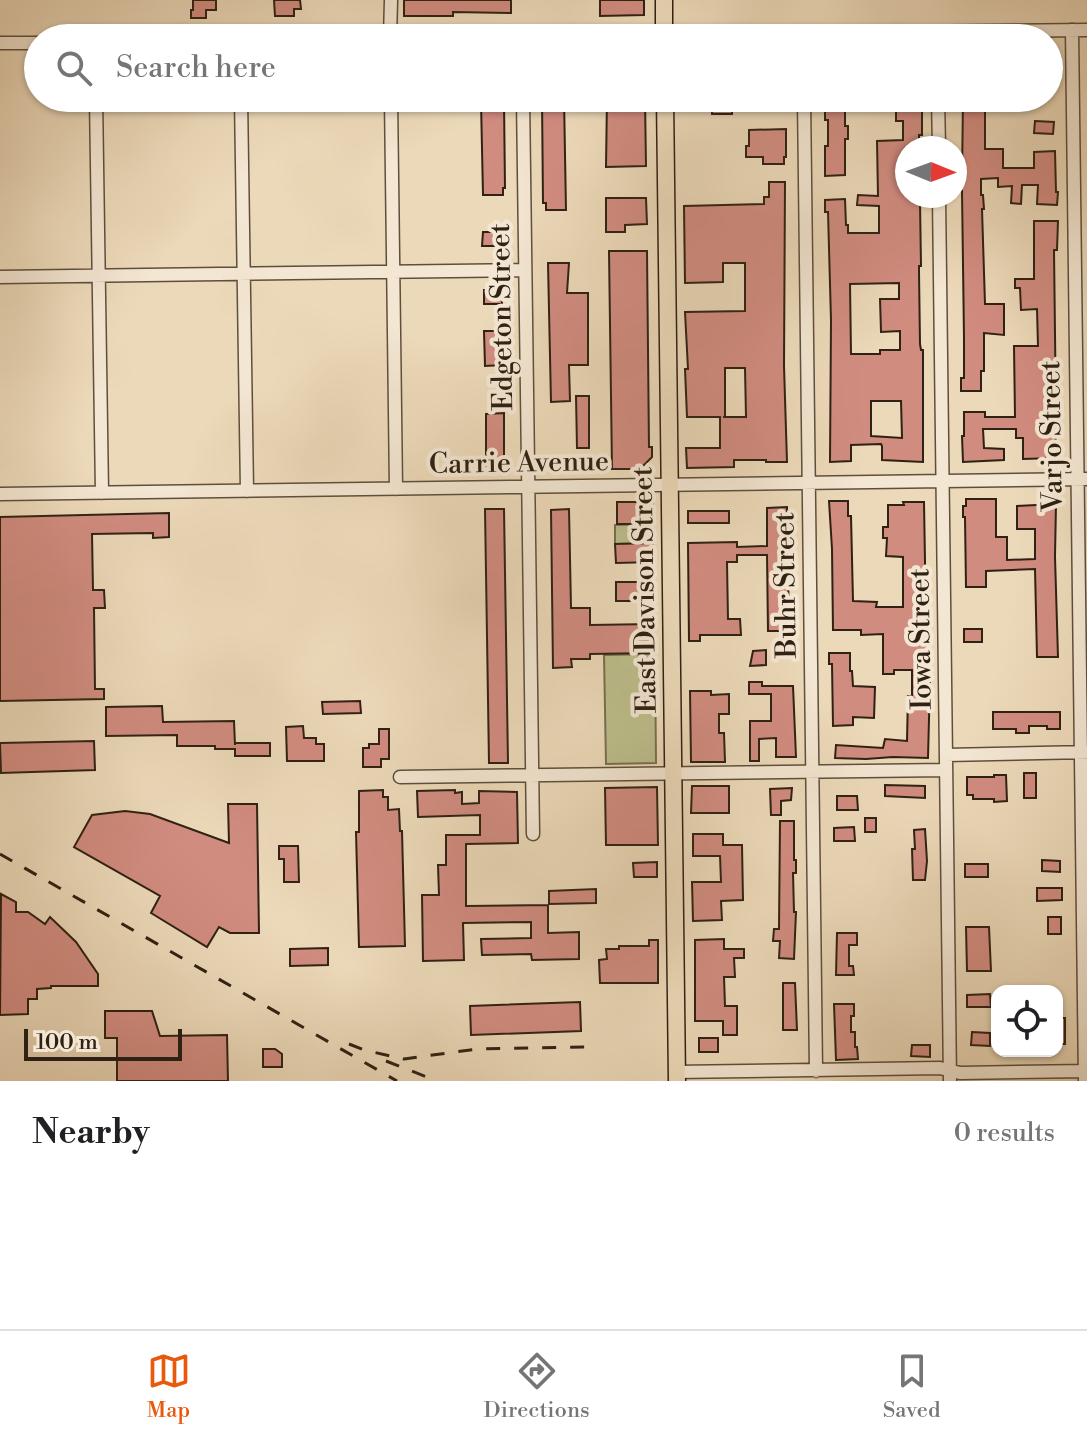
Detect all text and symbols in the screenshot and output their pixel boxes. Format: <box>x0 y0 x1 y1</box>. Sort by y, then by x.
search box <box>24 24 1063 112</box>
icon: search <box>52 46 96 90</box>
text: Search here <box>116 49 276 87</box>
north arrow <box>895 136 967 208</box>
street label: Edgeton Street <box>483 223 521 411</box>
street label: Varjo Street <box>1033 360 1071 513</box>
street label: Carrie Avenue <box>429 444 609 482</box>
street label: East Davison Street <box>625 466 665 714</box>
street label: Buhr Street <box>767 511 805 659</box>
street label: Iowa Street <box>902 568 940 710</box>
map controls <box>991 985 1063 1057</box>
button: locate <box>991 985 1063 1057</box>
scale bar <box>24 1025 182 1061</box>
text: 100 m <box>36 1029 98 1056</box>
text: Nearby <box>32 1112 150 1154</box>
text: 0 results <box>954 1117 1055 1149</box>
tab: Map <box>147 1349 191 1424</box>
tab: Directions <box>484 1349 590 1424</box>
tab: Saved <box>883 1349 940 1424</box>

